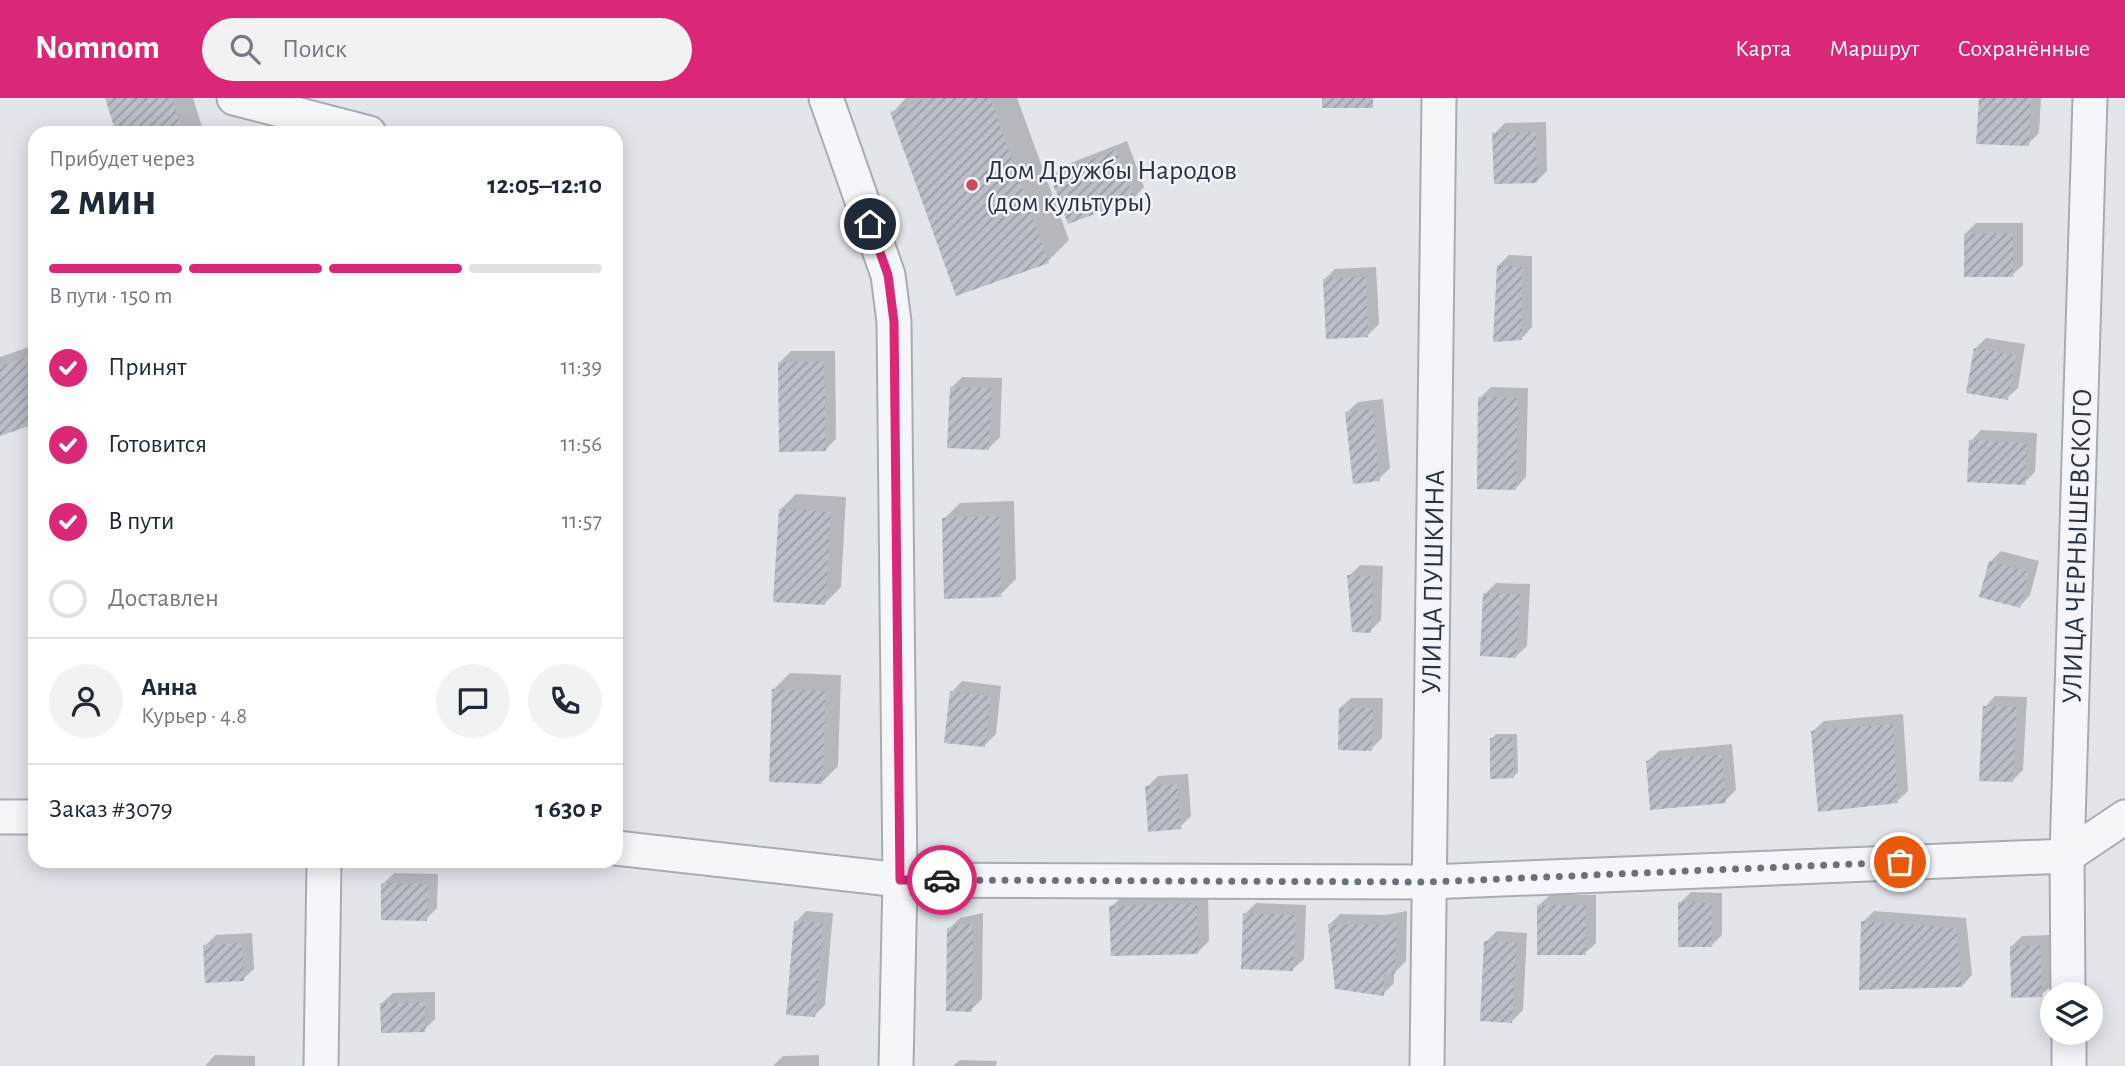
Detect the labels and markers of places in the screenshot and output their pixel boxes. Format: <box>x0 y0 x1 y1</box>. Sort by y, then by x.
place label: Дом Дружбы Народов (дом культуры) <box>986 157 1237 217</box>
marker: Дом Дружбы Народов (дом культуры) <box>964 177 980 193</box>
pin <box>840 194 900 254</box>
pin <box>1870 832 1930 892</box>

